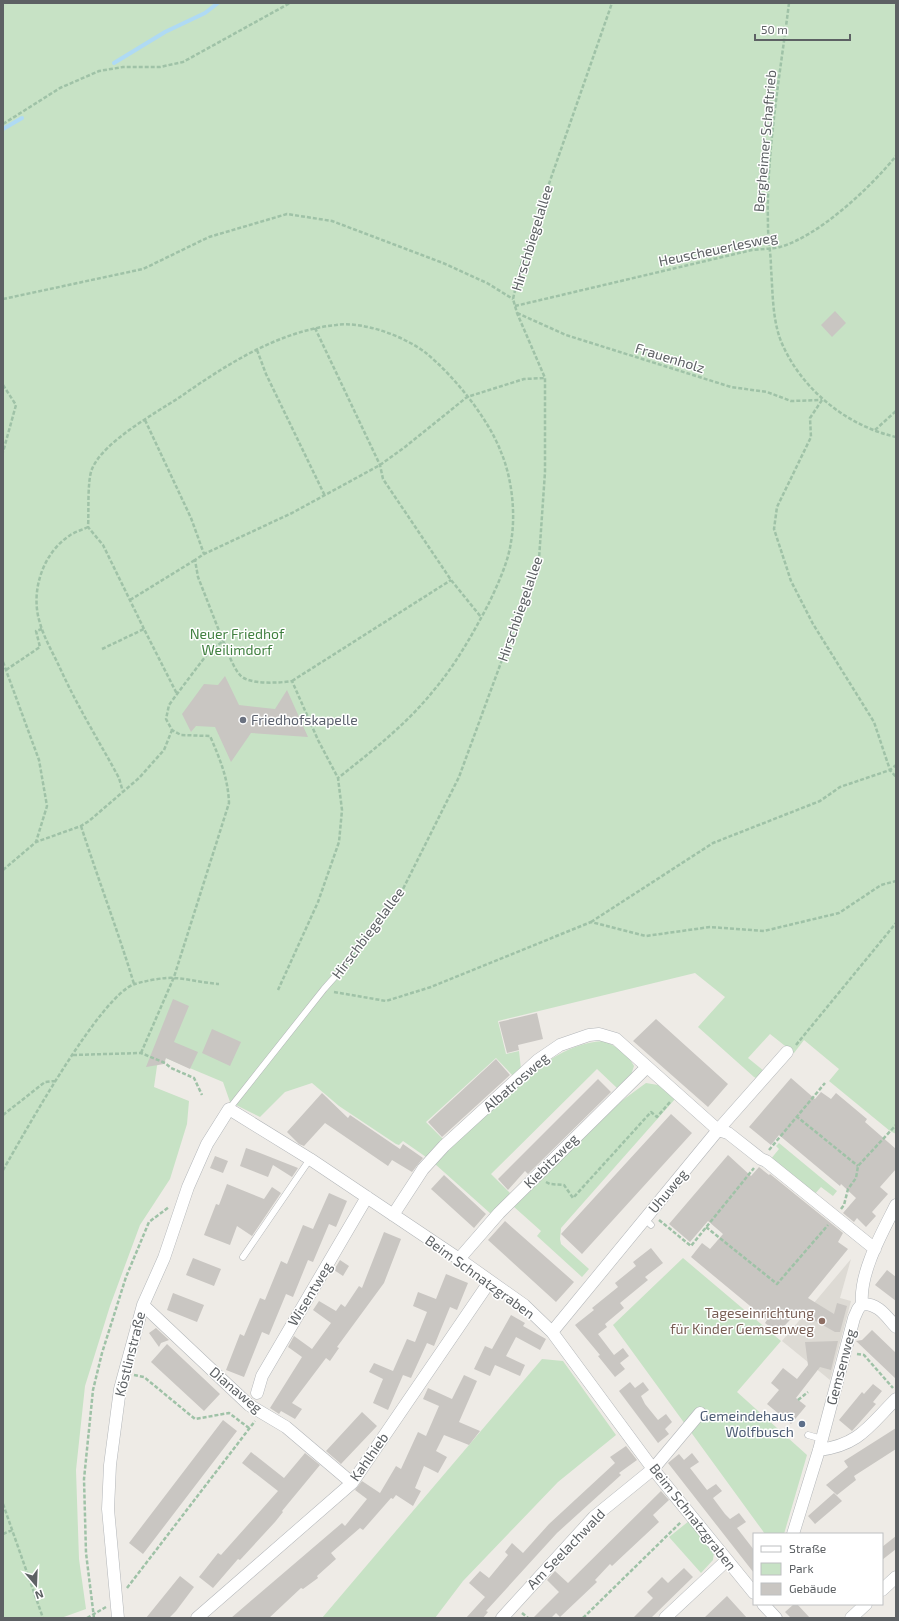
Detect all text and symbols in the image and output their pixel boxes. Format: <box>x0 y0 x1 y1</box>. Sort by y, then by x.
scale bar <box>755 16 850 42</box>
text: 50 m <box>761 22 788 36</box>
street label: Bergheimer Schaftrieb <box>750 69 779 213</box>
street label: Hirschbiegelallee <box>507 183 556 293</box>
street label: Heuscheuerlesweg <box>657 228 779 269</box>
street label: Frauenholz <box>633 339 707 376</box>
street label: Hirschbiegelallee <box>494 554 545 664</box>
park label: Neuer Friedhof Weilimdorf <box>190 625 285 658</box>
place label: Friedhofskapelle <box>251 711 358 728</box>
marker: Friedhofskapelle <box>238 715 248 725</box>
street label: Hirschbiegelallee <box>328 884 407 982</box>
street label: Albatrosweg <box>479 1048 552 1115</box>
street label: Kiebitzweg <box>520 1130 582 1191</box>
street label: Uhuweg <box>644 1165 691 1216</box>
street label: Beim Schnatzgraben <box>422 1231 538 1322</box>
street label: Wisentweg <box>284 1258 335 1329</box>
place label: Tageseinrichtung für Kinder Gemsenweg <box>670 1304 814 1337</box>
street label: Köstlinstraße <box>111 1310 148 1398</box>
marker: Tageseinrichtung für Kinder Gemsenweg <box>817 1316 827 1326</box>
street label: Gemsenweg <box>822 1327 859 1407</box>
street label: Dianaweg <box>207 1363 266 1417</box>
place label: Gemeindehaus Wolfbusch <box>700 1407 794 1440</box>
marker: Gemeindehaus Wolfbusch <box>797 1419 807 1429</box>
street label: Kahlhieb <box>346 1429 391 1484</box>
street label: Beim Schnatzgraben <box>646 1460 740 1574</box>
street label: Am Seelachwald <box>523 1505 608 1592</box>
legend <box>753 1533 883 1605</box>
text: Straße <box>789 1541 826 1555</box>
text: Park <box>789 1561 814 1575</box>
north arrow <box>16 1565 56 1605</box>
text: Gebäude <box>789 1581 837 1595</box>
text: N <box>33 1587 45 1602</box>

